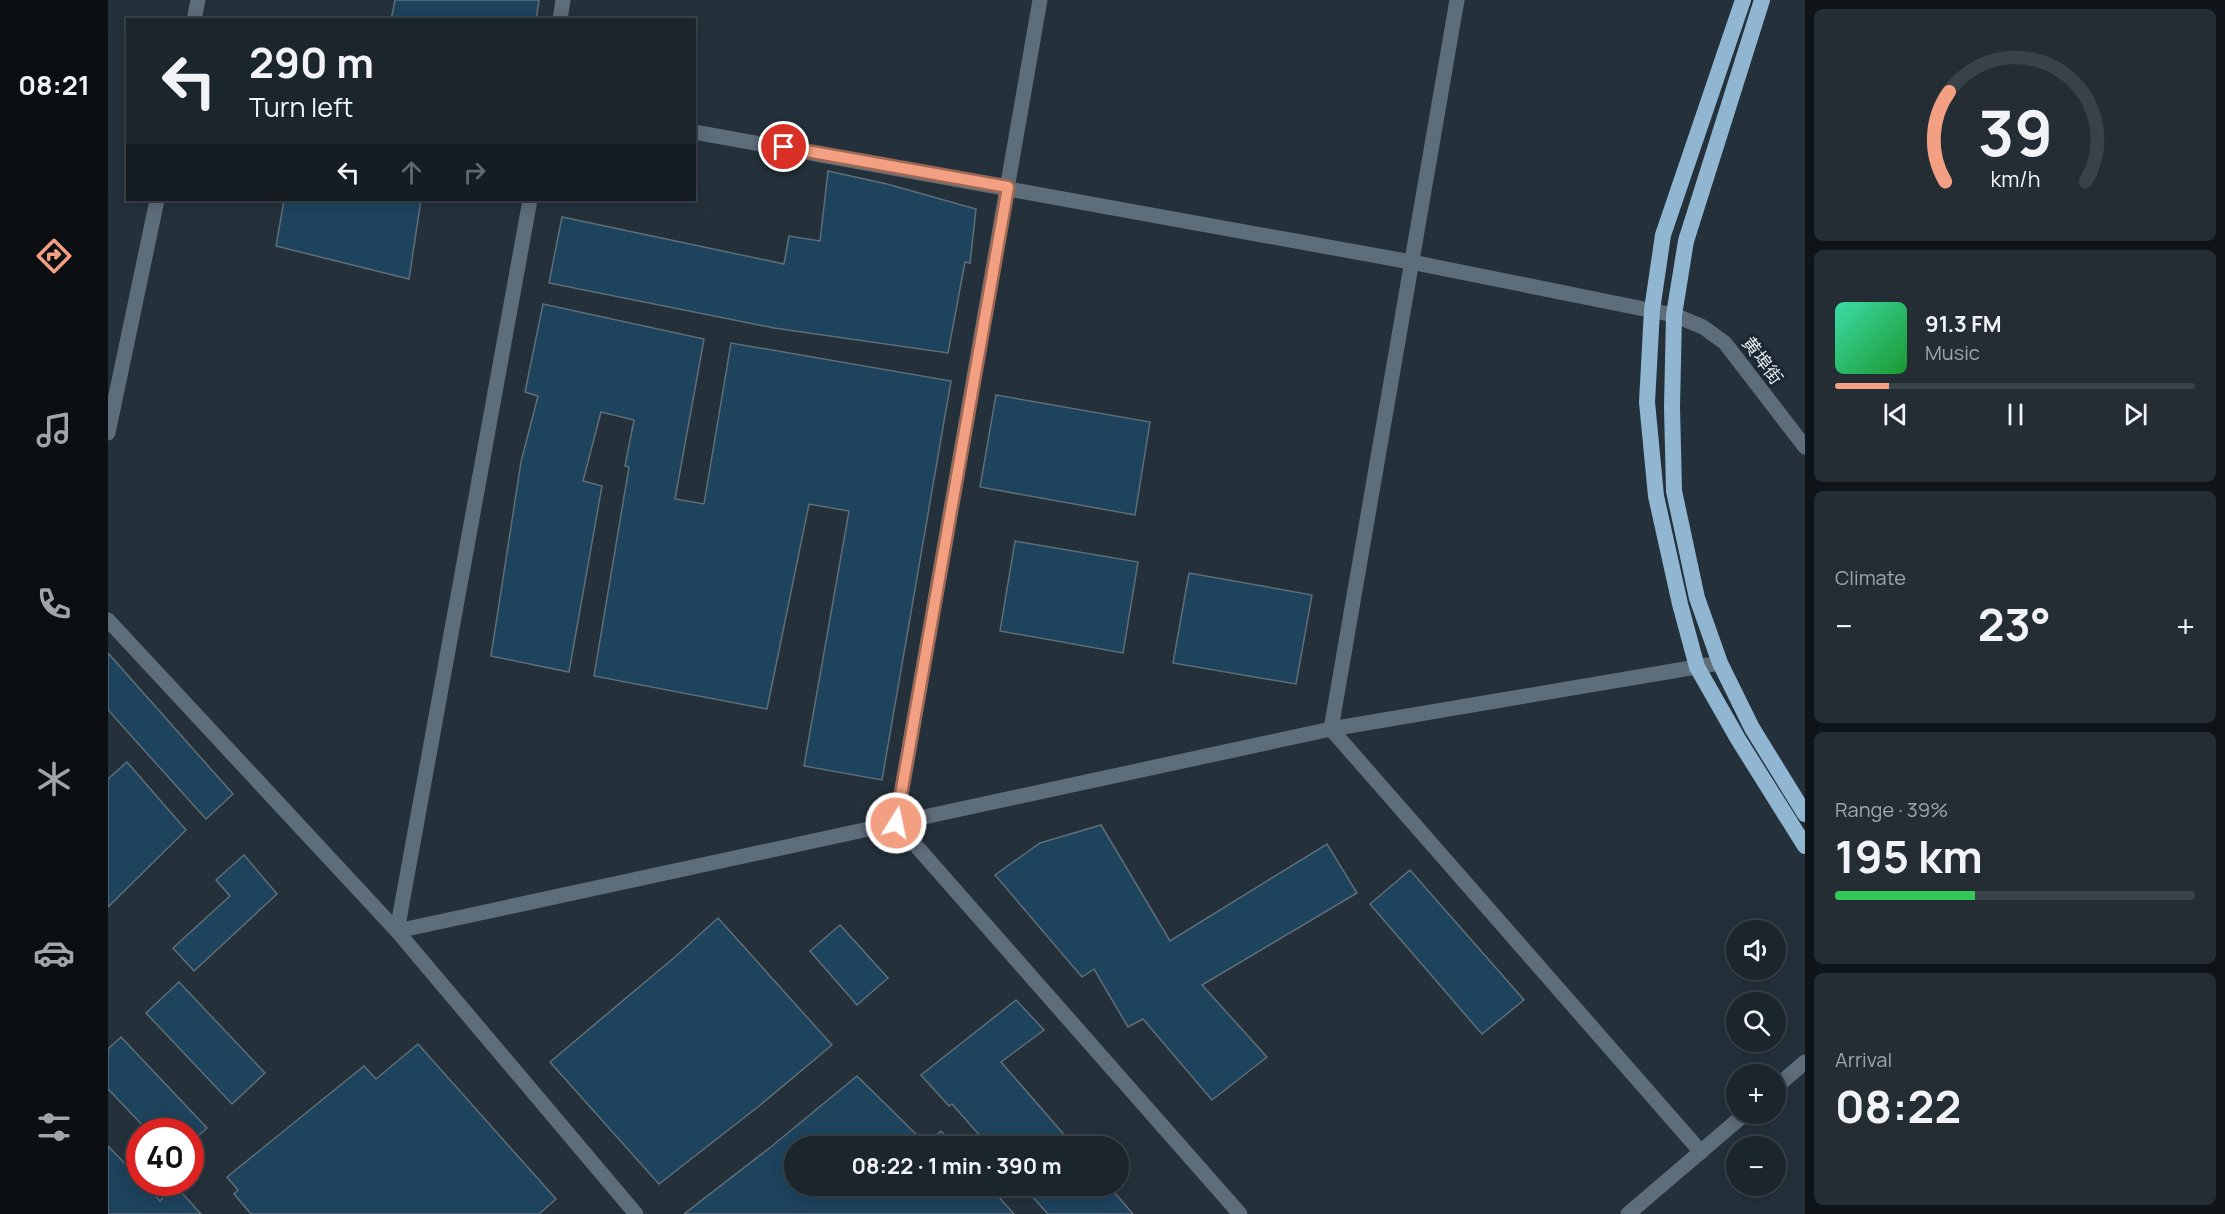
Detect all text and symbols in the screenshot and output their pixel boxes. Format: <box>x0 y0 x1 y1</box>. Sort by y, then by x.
text: 290 m <box>249 33 374 91</box>
icon: left <box>150 42 228 120</box>
text: 08:21 <box>18 66 90 103</box>
text: Turn left <box>249 88 353 125</box>
text: 39 <box>1977 89 2053 175</box>
pin <box>758 121 809 172</box>
icon: arrive <box>767 130 800 163</box>
icon: left <box>332 156 365 189</box>
icon: ahead <box>395 156 428 189</box>
icon: right <box>458 156 491 189</box>
text: km/h <box>1990 164 2040 193</box>
icon: directions <box>33 235 75 277</box>
text: 91.3 FM <box>1925 309 2002 339</box>
street label: 黄埠街 <box>1737 331 1789 389</box>
text: Music <box>1925 339 1980 366</box>
icon: previous <box>1879 398 1912 431</box>
icon: pause <box>1999 398 2032 431</box>
icon: next <box>2119 398 2152 431</box>
icon: music <box>33 409 75 451</box>
text: Climate <box>1835 564 1906 591</box>
icon: phone <box>33 583 75 625</box>
text: 23° <box>1978 593 2051 655</box>
text: − <box>1835 603 1853 648</box>
text: + <box>2176 603 2195 648</box>
icon: climate <box>33 758 75 800</box>
position arrow <box>864 791 928 855</box>
text: Range · 39% <box>1835 796 1948 823</box>
text: 195 km <box>1835 825 1983 887</box>
map controls <box>1726 920 1786 1196</box>
button: sound <box>1726 920 1786 980</box>
icon: car <box>33 932 75 974</box>
button: search <box>1726 992 1786 1052</box>
text: Arrival <box>1835 1046 1892 1073</box>
button: + <box>1726 1064 1786 1124</box>
text: 08:22 <box>1835 1075 1961 1137</box>
icon: filters <box>33 1106 75 1148</box>
speed limit sign: 40 <box>126 1118 204 1196</box>
button: − <box>1726 1136 1786 1196</box>
text: 08:22 · 1 min · 390 m <box>852 1151 1061 1181</box>

